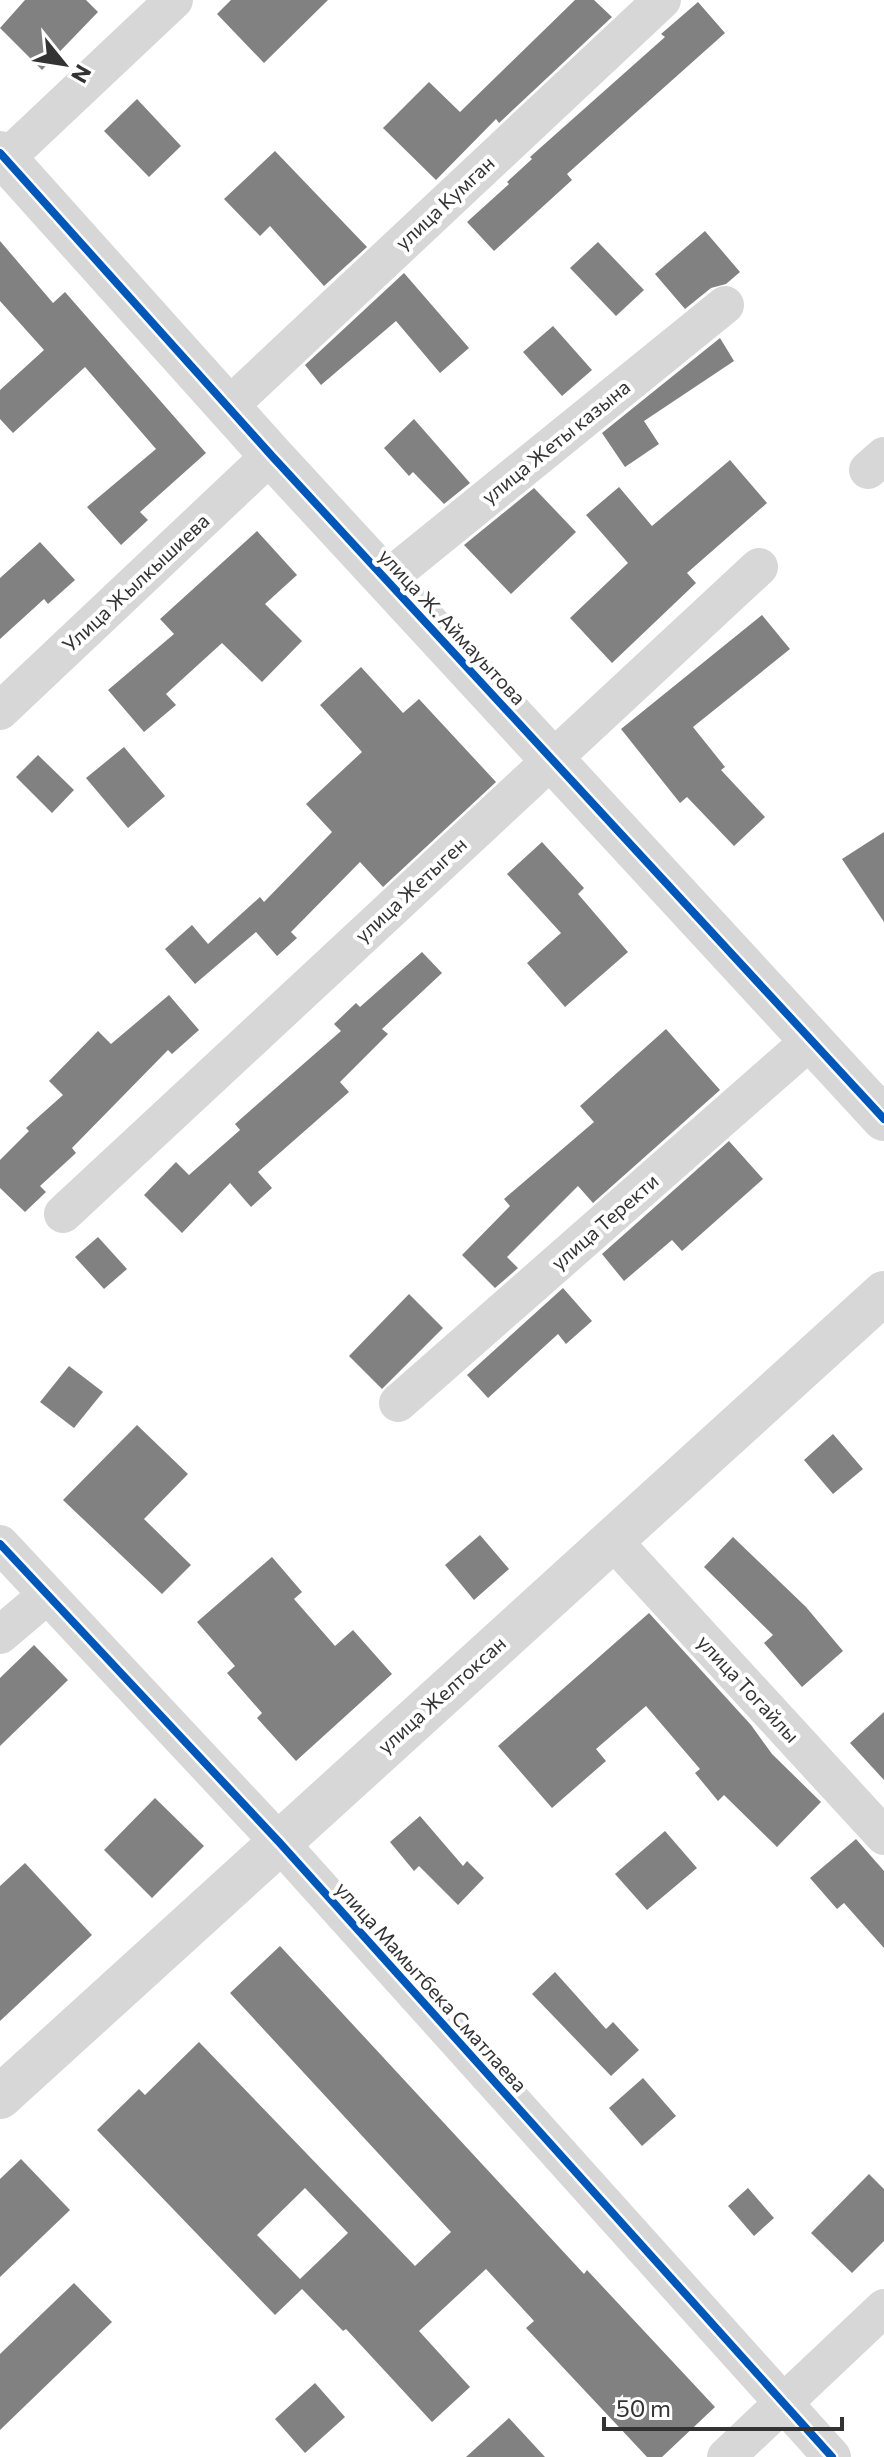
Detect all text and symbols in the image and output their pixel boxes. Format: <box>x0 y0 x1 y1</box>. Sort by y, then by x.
north arrow <box>24 24 104 104</box>
text: N <box>66 60 98 88</box>
street label: улица Кумган <box>390 150 499 254</box>
street label: улица Жеты казына <box>476 374 634 508</box>
street label: Улица Жылкышиева <box>57 508 214 656</box>
street label: улица Ж. Аймауытова <box>374 543 531 709</box>
street label: улица Жетыген <box>350 832 471 947</box>
street label: улица Теректи <box>546 1168 663 1274</box>
street label: улица Тогайлы <box>693 1630 805 1747</box>
street label: улица Желтоксан <box>372 1631 510 1758</box>
street label: улица Мамытбека Сматлаева <box>331 1876 532 2096</box>
scale bar <box>604 2381 842 2431</box>
text: 50 m <box>616 2393 671 2422</box>

